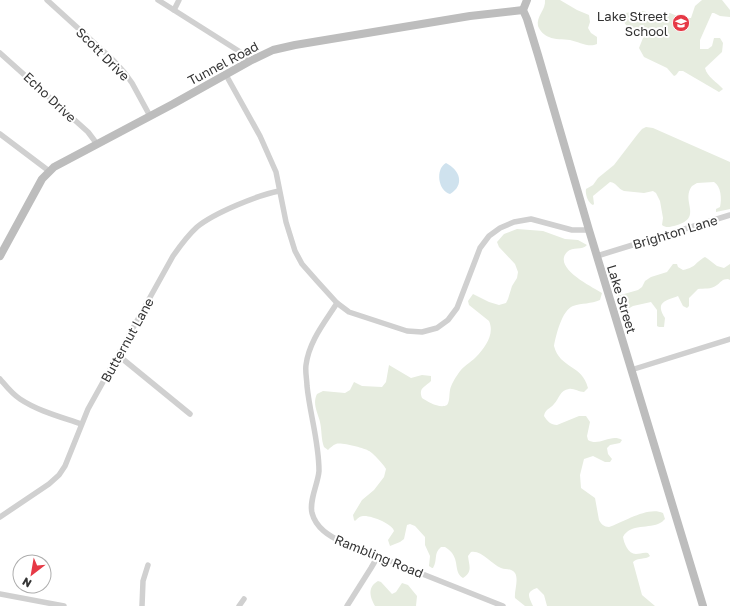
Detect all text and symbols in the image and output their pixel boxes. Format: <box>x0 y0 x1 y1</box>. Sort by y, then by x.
place label: Lake Street School <box>597 8 668 39</box>
school or university icon: Lake Street School <box>671 13 691 33</box>
street label: Scott Drive <box>73 24 133 84</box>
street label: Tunnel Road <box>185 38 261 88</box>
street label: Echo Drive <box>20 69 80 125</box>
street label: Brighton Lane <box>631 212 719 252</box>
street label: Lake Street <box>604 263 640 335</box>
street label: Butternut Lane <box>97 295 157 385</box>
street label: Rambling Road <box>332 531 426 581</box>
north arrow <box>12 554 52 594</box>
text: N <box>20 575 34 591</box>

